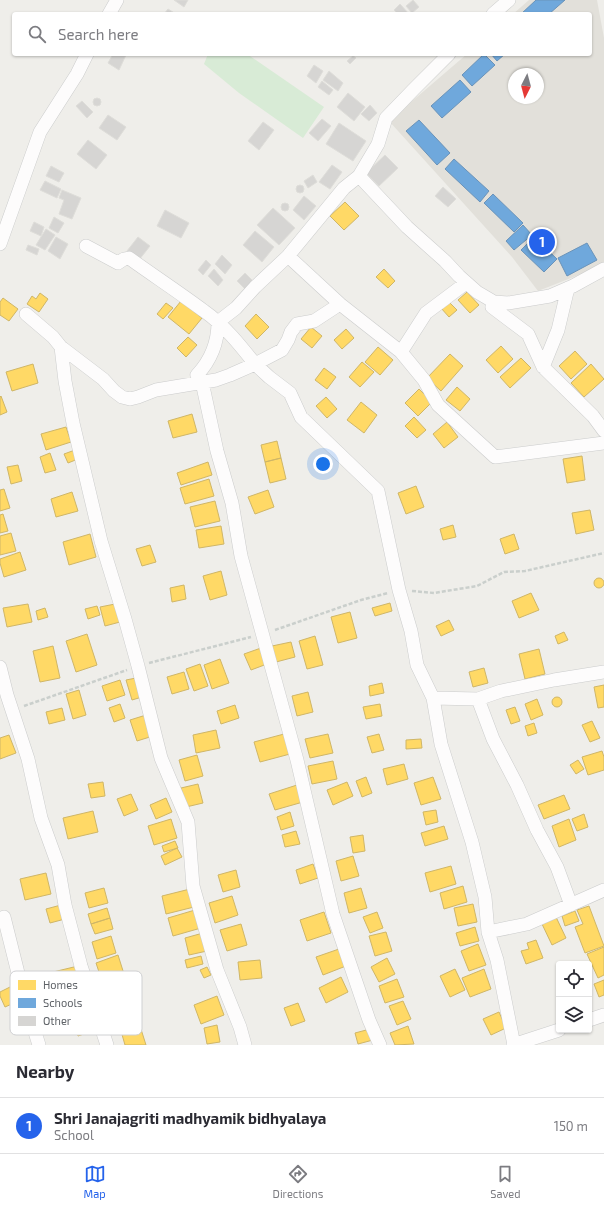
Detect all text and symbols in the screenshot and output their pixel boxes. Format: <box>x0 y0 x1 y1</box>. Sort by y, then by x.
search box <box>12 12 592 56</box>
icon: search <box>26 23 48 45</box>
text: Search here <box>58 25 139 43</box>
north arrow <box>508 68 544 104</box>
pin: 1 <box>529 227 555 257</box>
your location <box>313 454 333 474</box>
map controls <box>556 961 592 1033</box>
button: locate <box>556 961 592 997</box>
legend <box>10 971 142 1035</box>
text: Homes <box>43 978 78 991</box>
text: Schools <box>43 996 83 1009</box>
button: layers <box>556 997 592 1033</box>
text: Other <box>43 1014 72 1027</box>
text: Nearby <box>16 1061 74 1081</box>
text: Shri Janajagriti madhyamik bidhyalaya <box>54 1109 326 1127</box>
text: 1 <box>26 1118 32 1134</box>
text: 150 m <box>554 1118 588 1134</box>
text: School <box>54 1127 94 1143</box>
tab: Map <box>84 1163 106 1200</box>
tab: Directions <box>273 1163 323 1200</box>
tab: Saved <box>490 1163 521 1200</box>

